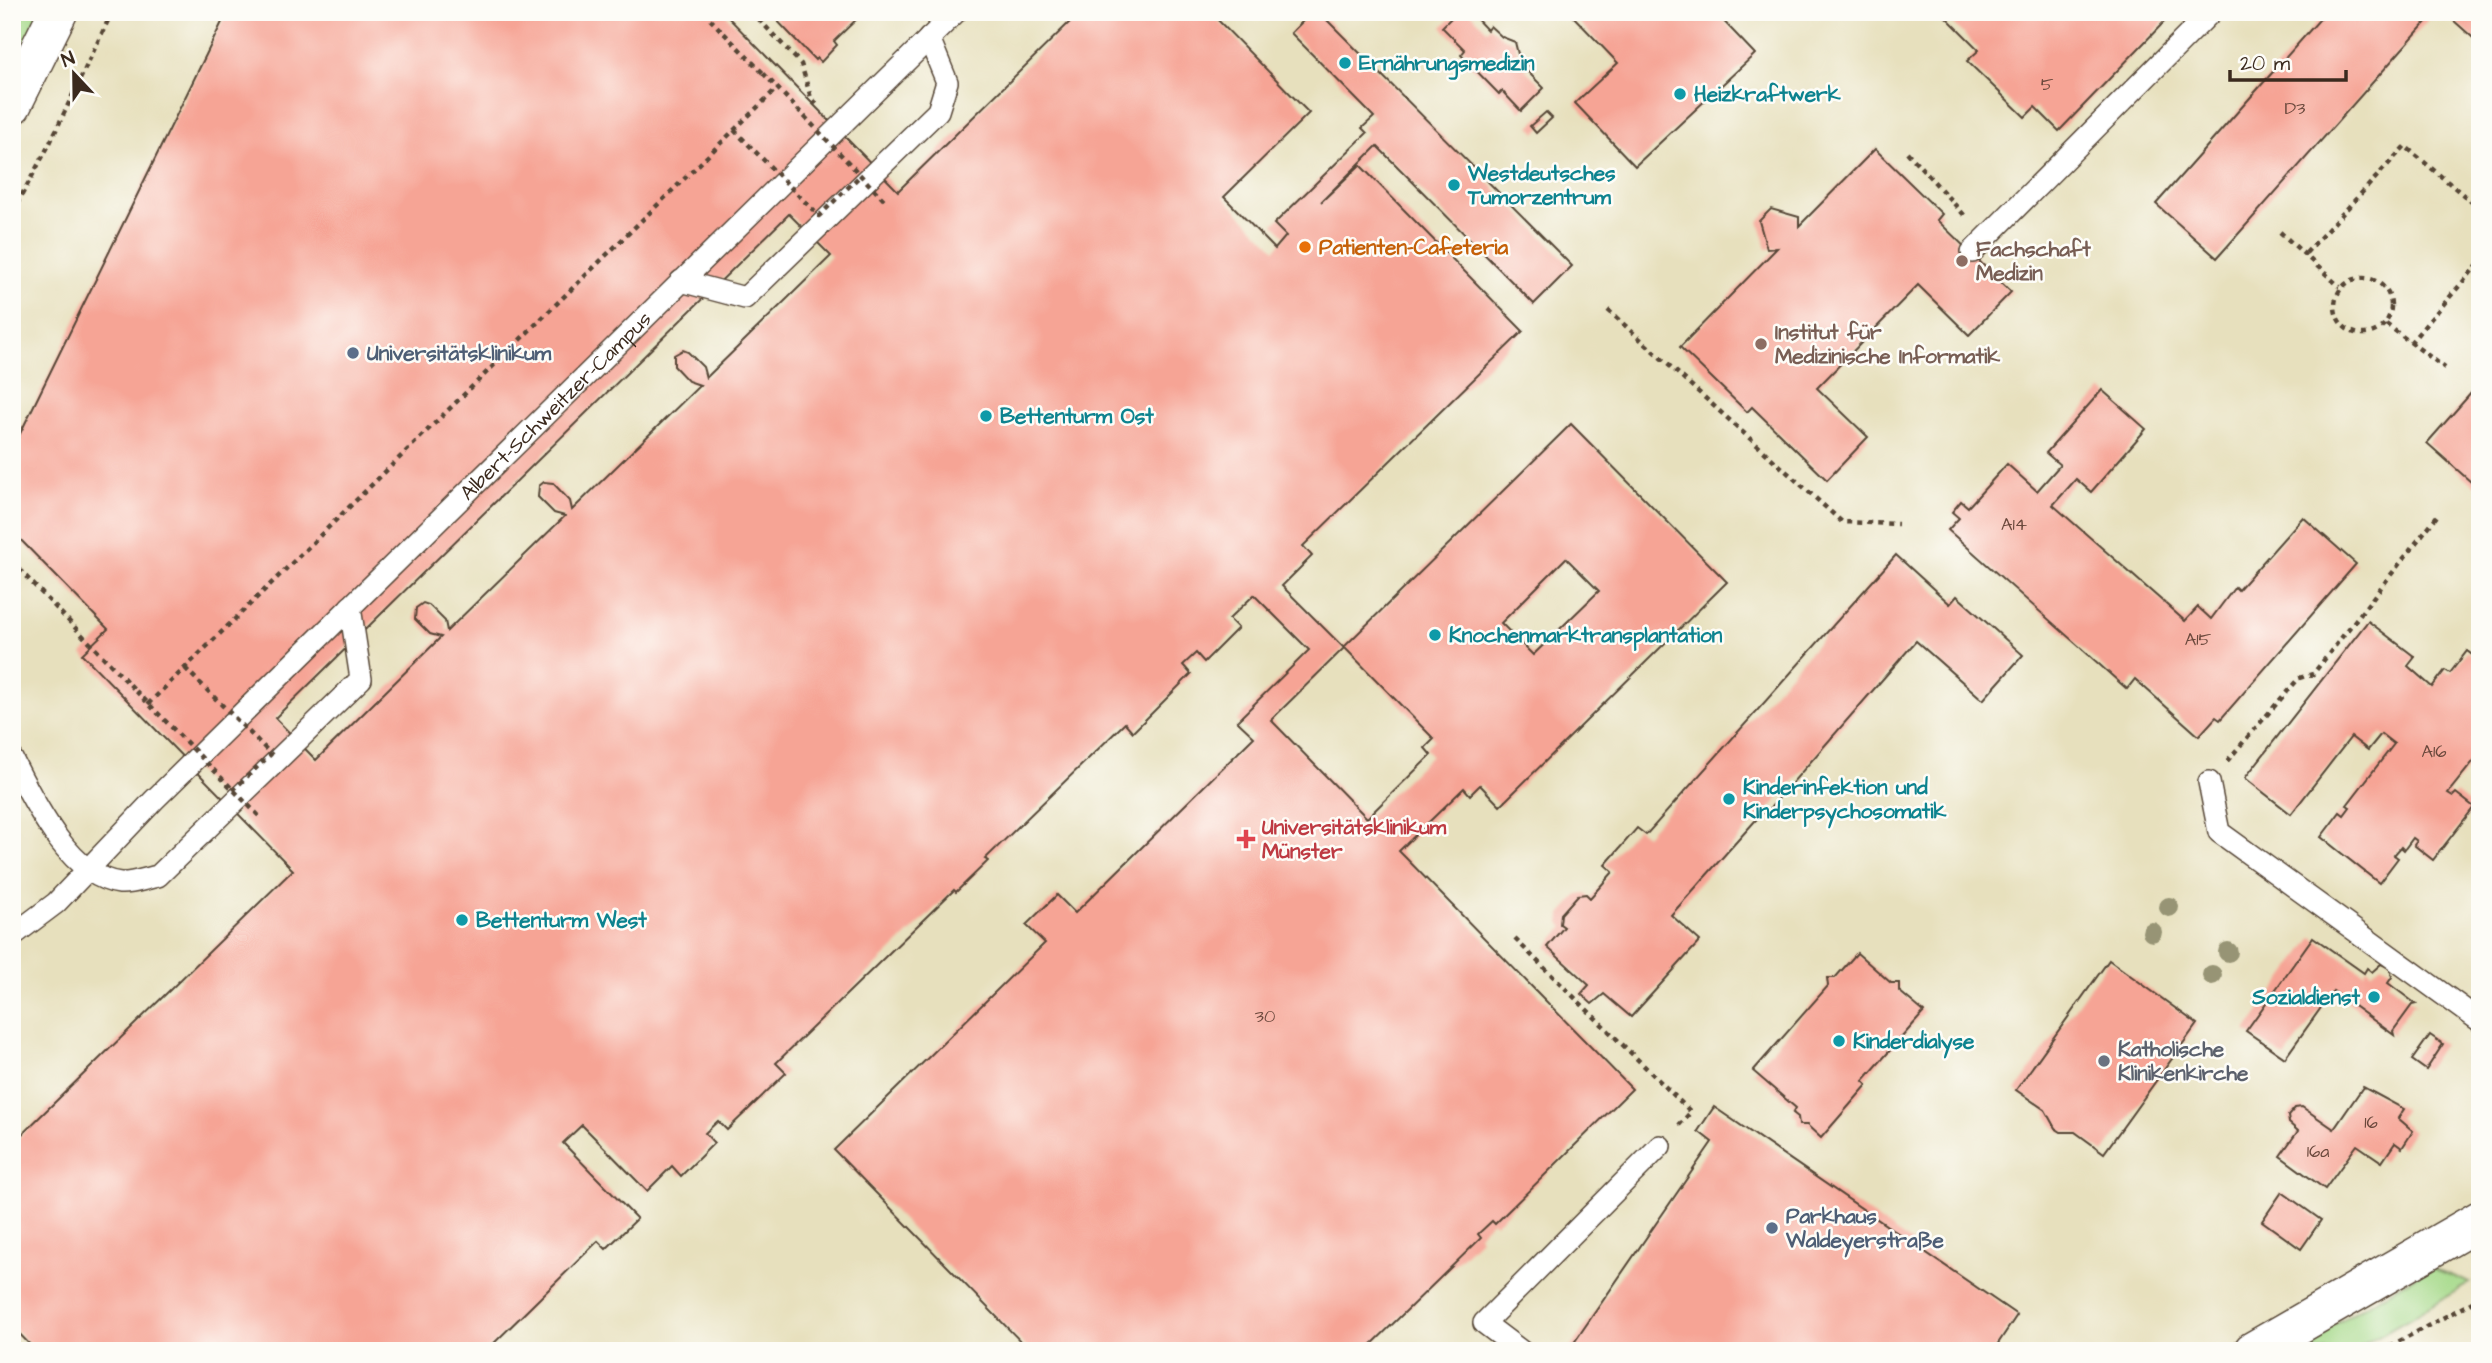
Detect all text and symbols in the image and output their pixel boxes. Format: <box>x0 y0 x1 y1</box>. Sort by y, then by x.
north arrow <box>38 38 108 108</box>
scale bar <box>2230 38 2345 82</box>
text: N <box>58 45 79 74</box>
place label: Ernährungsmedizin <box>1359 49 1535 80</box>
text: 20 m <box>2240 49 2291 78</box>
marker: Ernährungsmedizin <box>1337 55 1353 71</box>
house number: 5 <box>2041 72 2054 97</box>
place label: Heizkraftwerk <box>1694 80 1841 109</box>
marker: Heizkraftwerk <box>1672 86 1688 102</box>
house number: D3 <box>2285 96 2305 121</box>
place label: Westdeutsches Tumorzentrum <box>1467 159 1616 212</box>
marker: Westdeutsches Tumorzentrum <box>1446 177 1462 193</box>
place label: Patienten-Cafeteria <box>1319 233 1508 262</box>
place label: Fachschaft Medizin <box>1976 235 2091 288</box>
marker: Patienten-Cafeteria <box>1297 239 1313 255</box>
marker: Fachschaft Medizin <box>1954 253 1970 269</box>
street label: Albert-Schweitzer-Campus <box>453 305 658 506</box>
place label: Institut für Medizinische Informatik <box>1775 318 2000 371</box>
marker: Institut für Medizinische Informatik <box>1753 336 1769 352</box>
place label: Universitätsklinikum <box>367 339 552 368</box>
marker: Universitätsklinikum <box>345 345 361 361</box>
place label: Bettenturm Ost <box>1000 402 1154 431</box>
marker: Bettenturm Ost <box>978 408 994 424</box>
house number: A14 <box>2001 512 2027 537</box>
place label: Knochenmarktransplantation <box>1449 621 1723 651</box>
marker: Knochenmarktransplantation <box>1427 627 1443 643</box>
house number: A15 <box>2185 627 2212 652</box>
house number: A16 <box>2421 739 2447 764</box>
place label: Kinderinfektion und Kinderpsychosomatik <box>1743 773 1946 829</box>
marker: Kinderinfektion und Kinderpsychosomatik <box>1721 791 1737 807</box>
place label: Universitätsklinikum Münster <box>1262 813 1447 866</box>
marker: Universitätsklinikum Münster <box>1236 829 1256 849</box>
place label: Bettenturm West <box>476 906 647 935</box>
marker: Bettenturm West <box>454 912 470 928</box>
place label: Sozialdienst <box>2251 983 2360 1012</box>
marker: Sozialdienst <box>2366 989 2382 1005</box>
house number: 30 <box>1255 1004 1275 1029</box>
place label: Kinderdialyse <box>1853 1027 1975 1059</box>
marker: Kinderdialyse <box>1831 1033 1847 1049</box>
place label: Katholische Klinikenkirche <box>2118 1035 2249 1088</box>
marker: Katholische Klinikenkirche <box>2096 1053 2112 1069</box>
house number: 16 <box>2364 1110 2378 1135</box>
house number: 16a <box>2307 1139 2329 1164</box>
place label: Parkhaus Waldeyerstraße <box>1785 1202 1945 1258</box>
marker: Parkhaus Waldeyerstraße <box>1764 1220 1780 1236</box>

